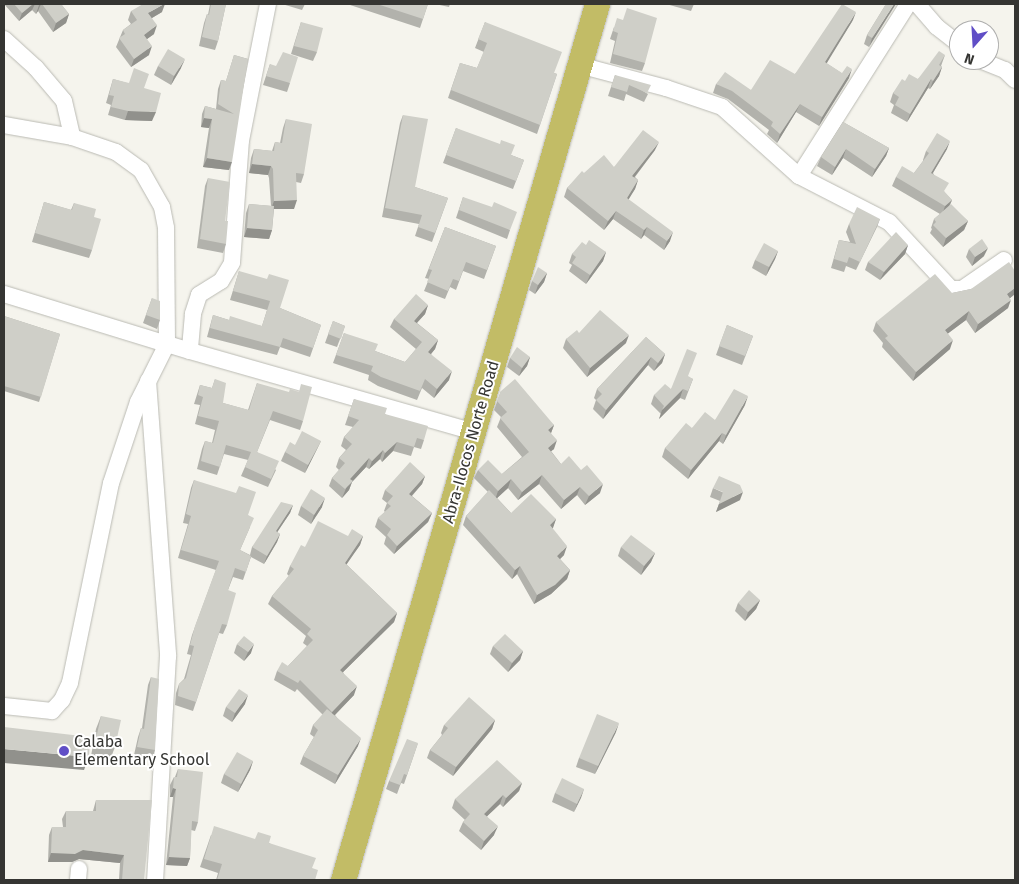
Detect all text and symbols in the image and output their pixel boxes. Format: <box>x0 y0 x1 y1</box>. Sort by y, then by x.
north arrow <box>949 20 999 70</box>
text: N <box>962 49 976 68</box>
street label: Abra-Ilocos Norte Road <box>439 359 503 525</box>
place label: Calaba Elementary School <box>74 732 209 770</box>
marker: Calaba Elementary School <box>58 745 70 757</box>

